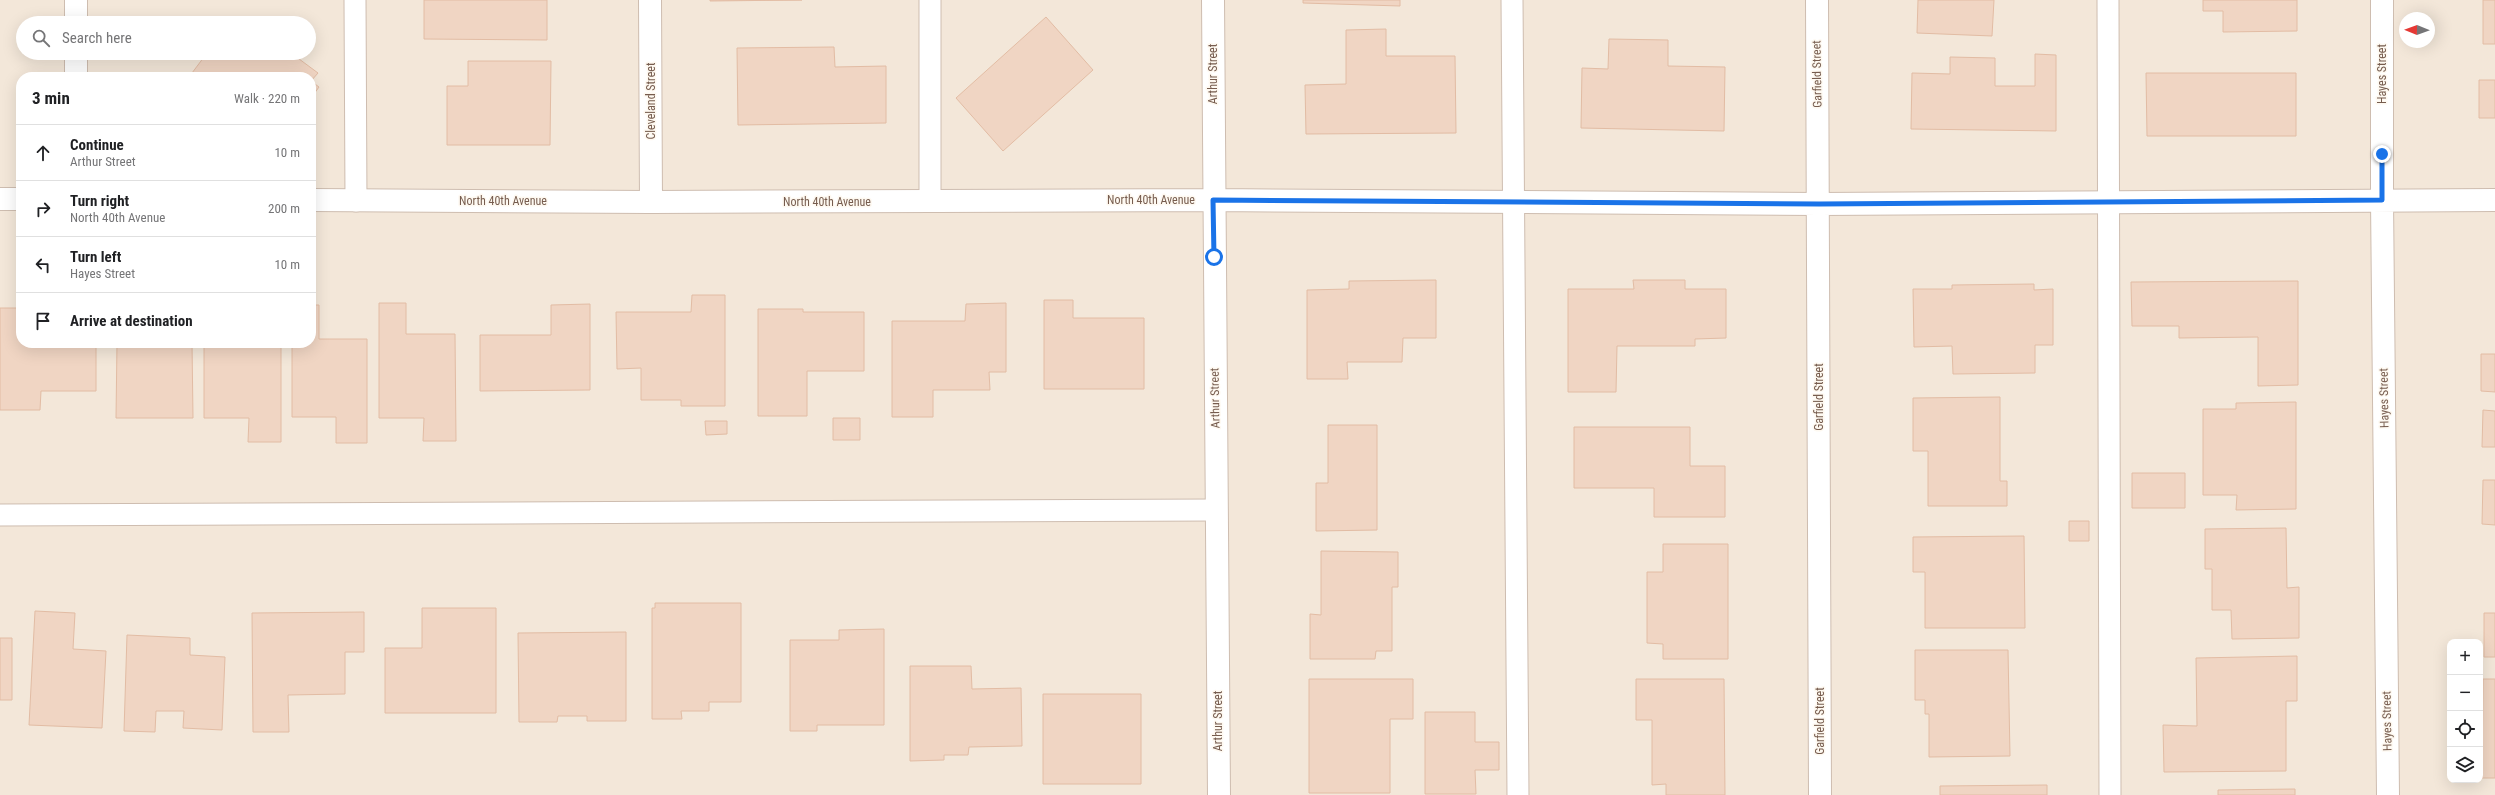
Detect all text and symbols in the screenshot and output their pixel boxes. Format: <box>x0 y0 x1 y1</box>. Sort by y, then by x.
north arrow <box>2399 12 2435 48</box>
search box <box>16 16 316 60</box>
icon: search <box>30 27 52 49</box>
text: Search here <box>62 29 132 47</box>
street label: Garfield Street <box>1809 40 1825 108</box>
street label: Arthur Street <box>1206 43 1220 104</box>
street label: Hayes Street <box>2375 44 2389 104</box>
street label: Cleveland Street <box>644 62 658 139</box>
text: 3 min <box>32 88 70 108</box>
text: Walk · 220 m <box>234 91 300 106</box>
text: Continue <box>70 136 124 154</box>
icon: ahead <box>32 142 54 164</box>
text: 10 m <box>274 145 300 160</box>
route end <box>2373 145 2391 163</box>
text: Arthur Street <box>70 154 136 169</box>
text: Turn right <box>70 192 129 210</box>
street label: North 40th Avenue <box>1107 193 1195 207</box>
street label: North 40th Avenue <box>459 194 547 208</box>
street label: North 40th Avenue <box>783 195 871 209</box>
icon: right <box>32 198 54 220</box>
text: 200 m <box>268 201 300 216</box>
text: North 40th Avenue <box>70 210 165 225</box>
text: Turn left <box>70 248 121 266</box>
route start <box>1205 248 1223 266</box>
icon: left <box>32 254 54 276</box>
text: 10 m <box>274 257 300 272</box>
text: Hayes Street <box>70 266 135 281</box>
icon: arrive <box>32 310 54 332</box>
text: Arrive at destination <box>70 312 193 330</box>
street label: Garfield Street <box>1812 363 1826 431</box>
street label: Arthur Street <box>1207 367 1223 428</box>
street label: Hayes Street <box>2376 367 2392 428</box>
map controls <box>2447 639 2483 783</box>
button: + <box>2447 639 2483 675</box>
button: − <box>2447 675 2483 711</box>
street label: Garfield Street <box>1813 687 1827 755</box>
street label: Arthur Street <box>1211 690 1225 751</box>
street label: Hayes Street <box>2379 690 2395 751</box>
button: locate <box>2447 711 2483 747</box>
button: layers <box>2447 747 2483 783</box>

